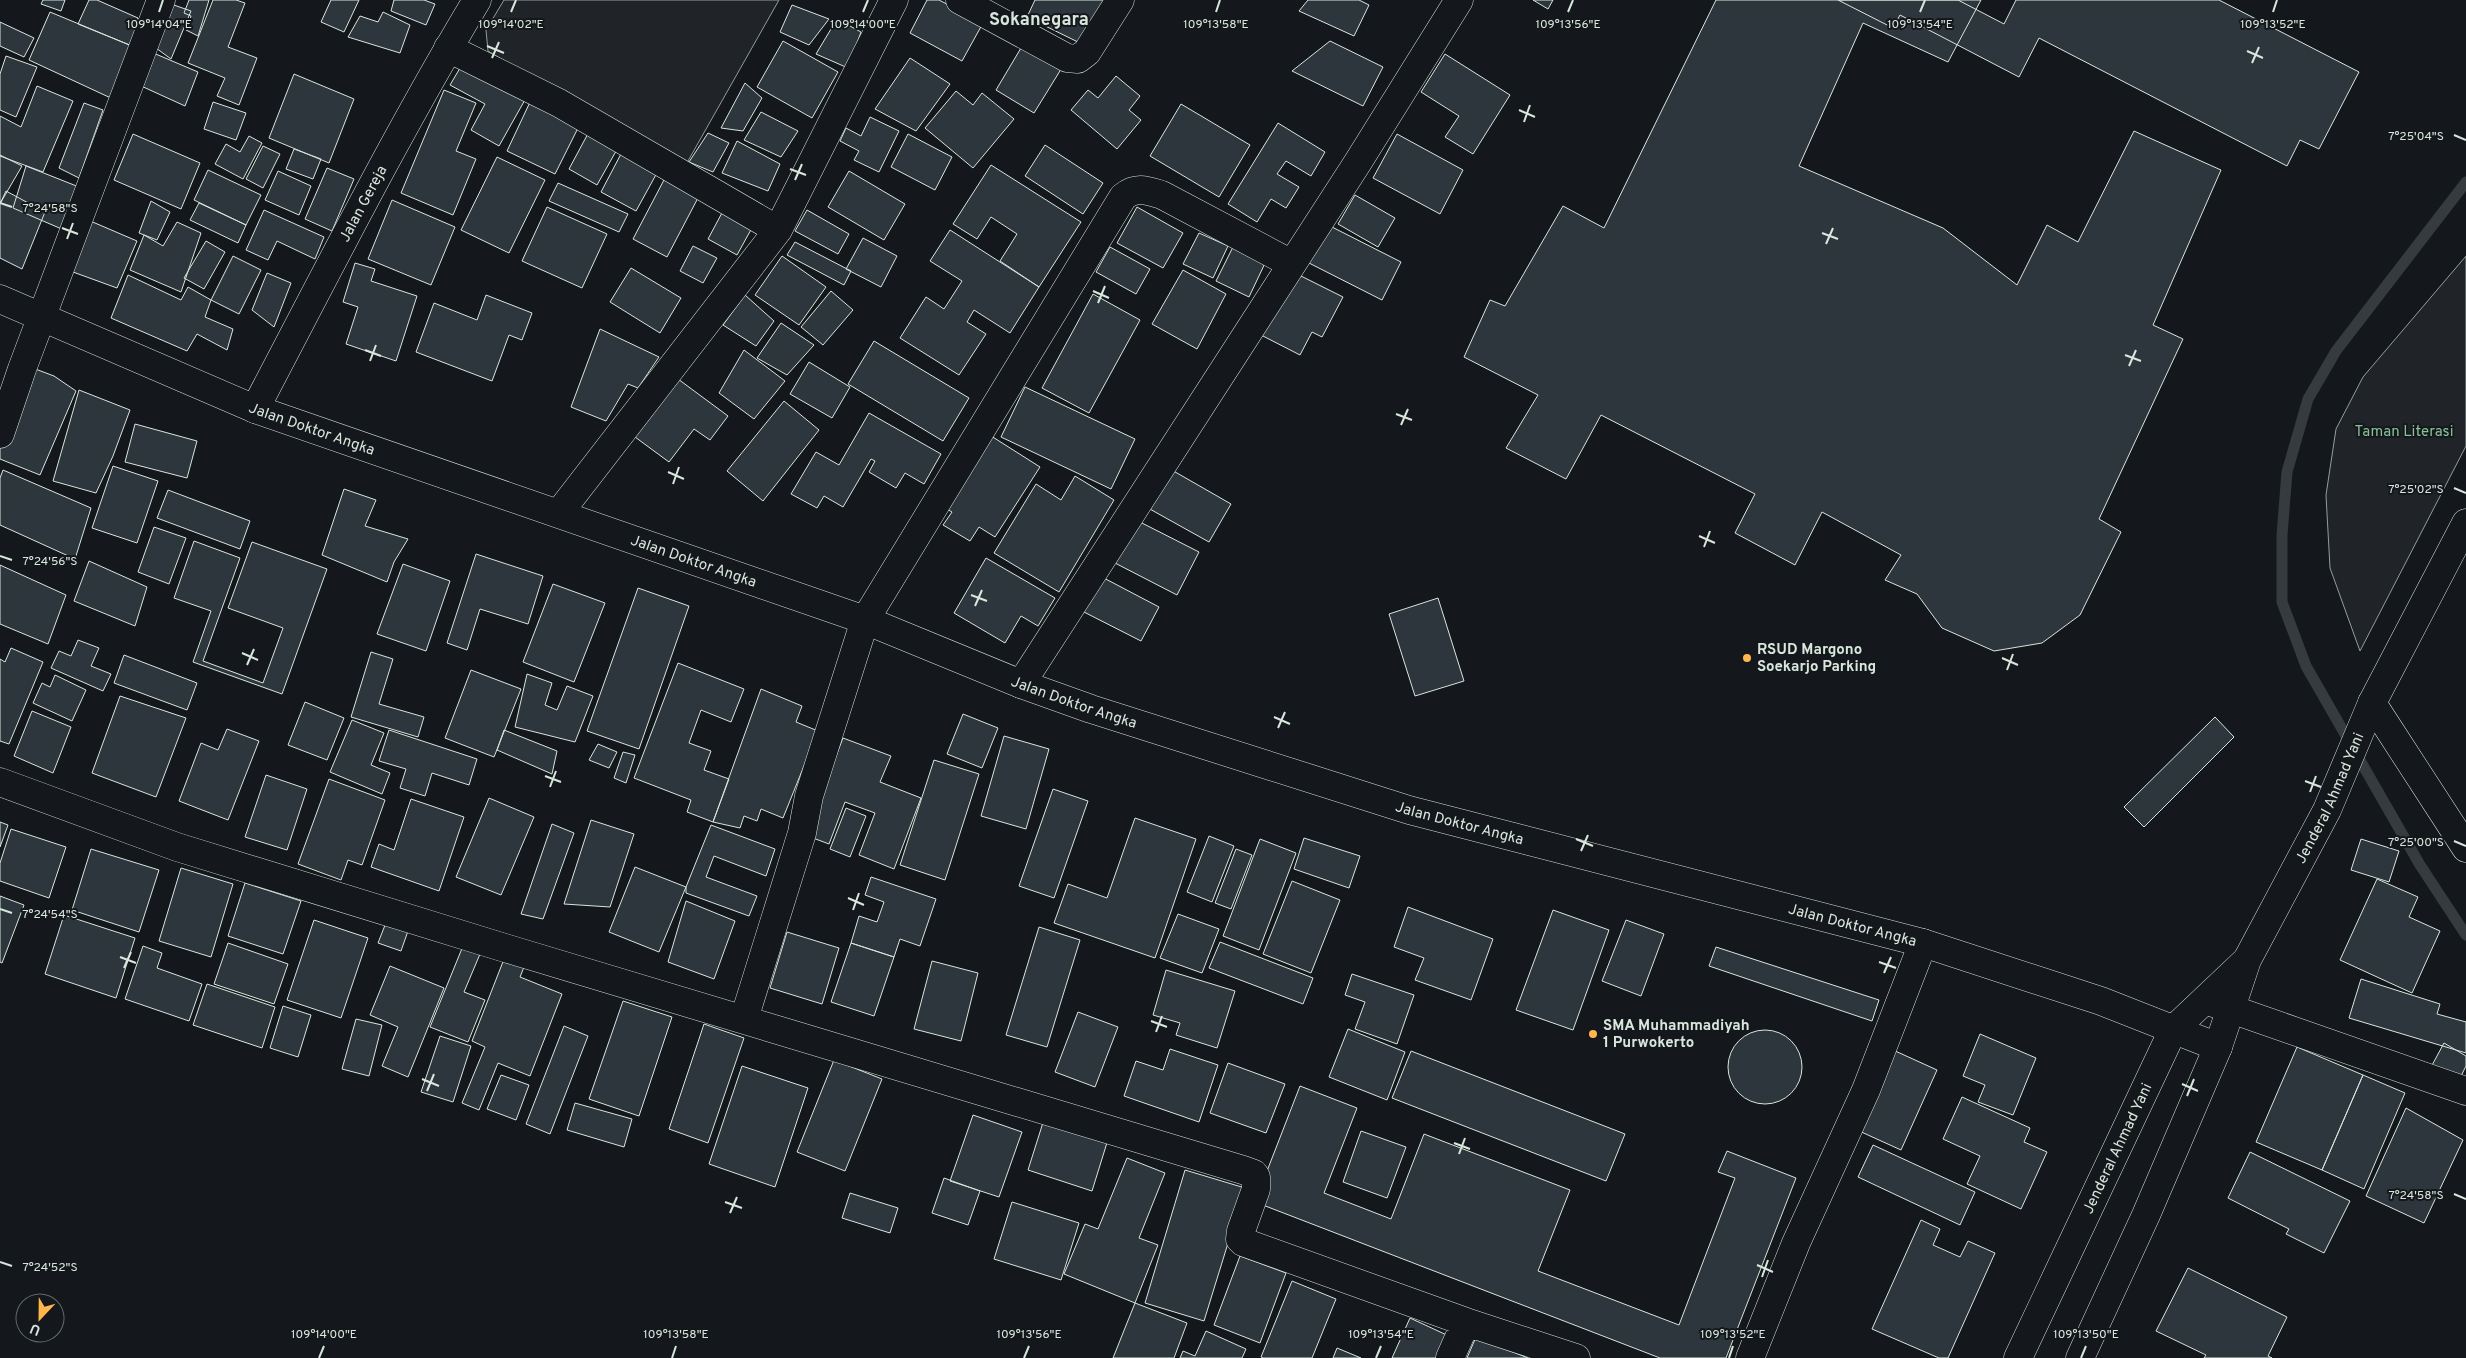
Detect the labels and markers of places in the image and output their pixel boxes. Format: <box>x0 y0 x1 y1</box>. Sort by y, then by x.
place label: RSUD Margono Soekarjo Parking <box>1757 641 1876 677</box>
marker: RSUD Margono Soekarjo Parking <box>1741 652 1753 664</box>
place label: SMA Muhammadiyah 1 Purwokerto <box>1603 1017 1750 1053</box>
marker: SMA Muhammadiyah 1 Purwokerto <box>1587 1028 1599 1040</box>

